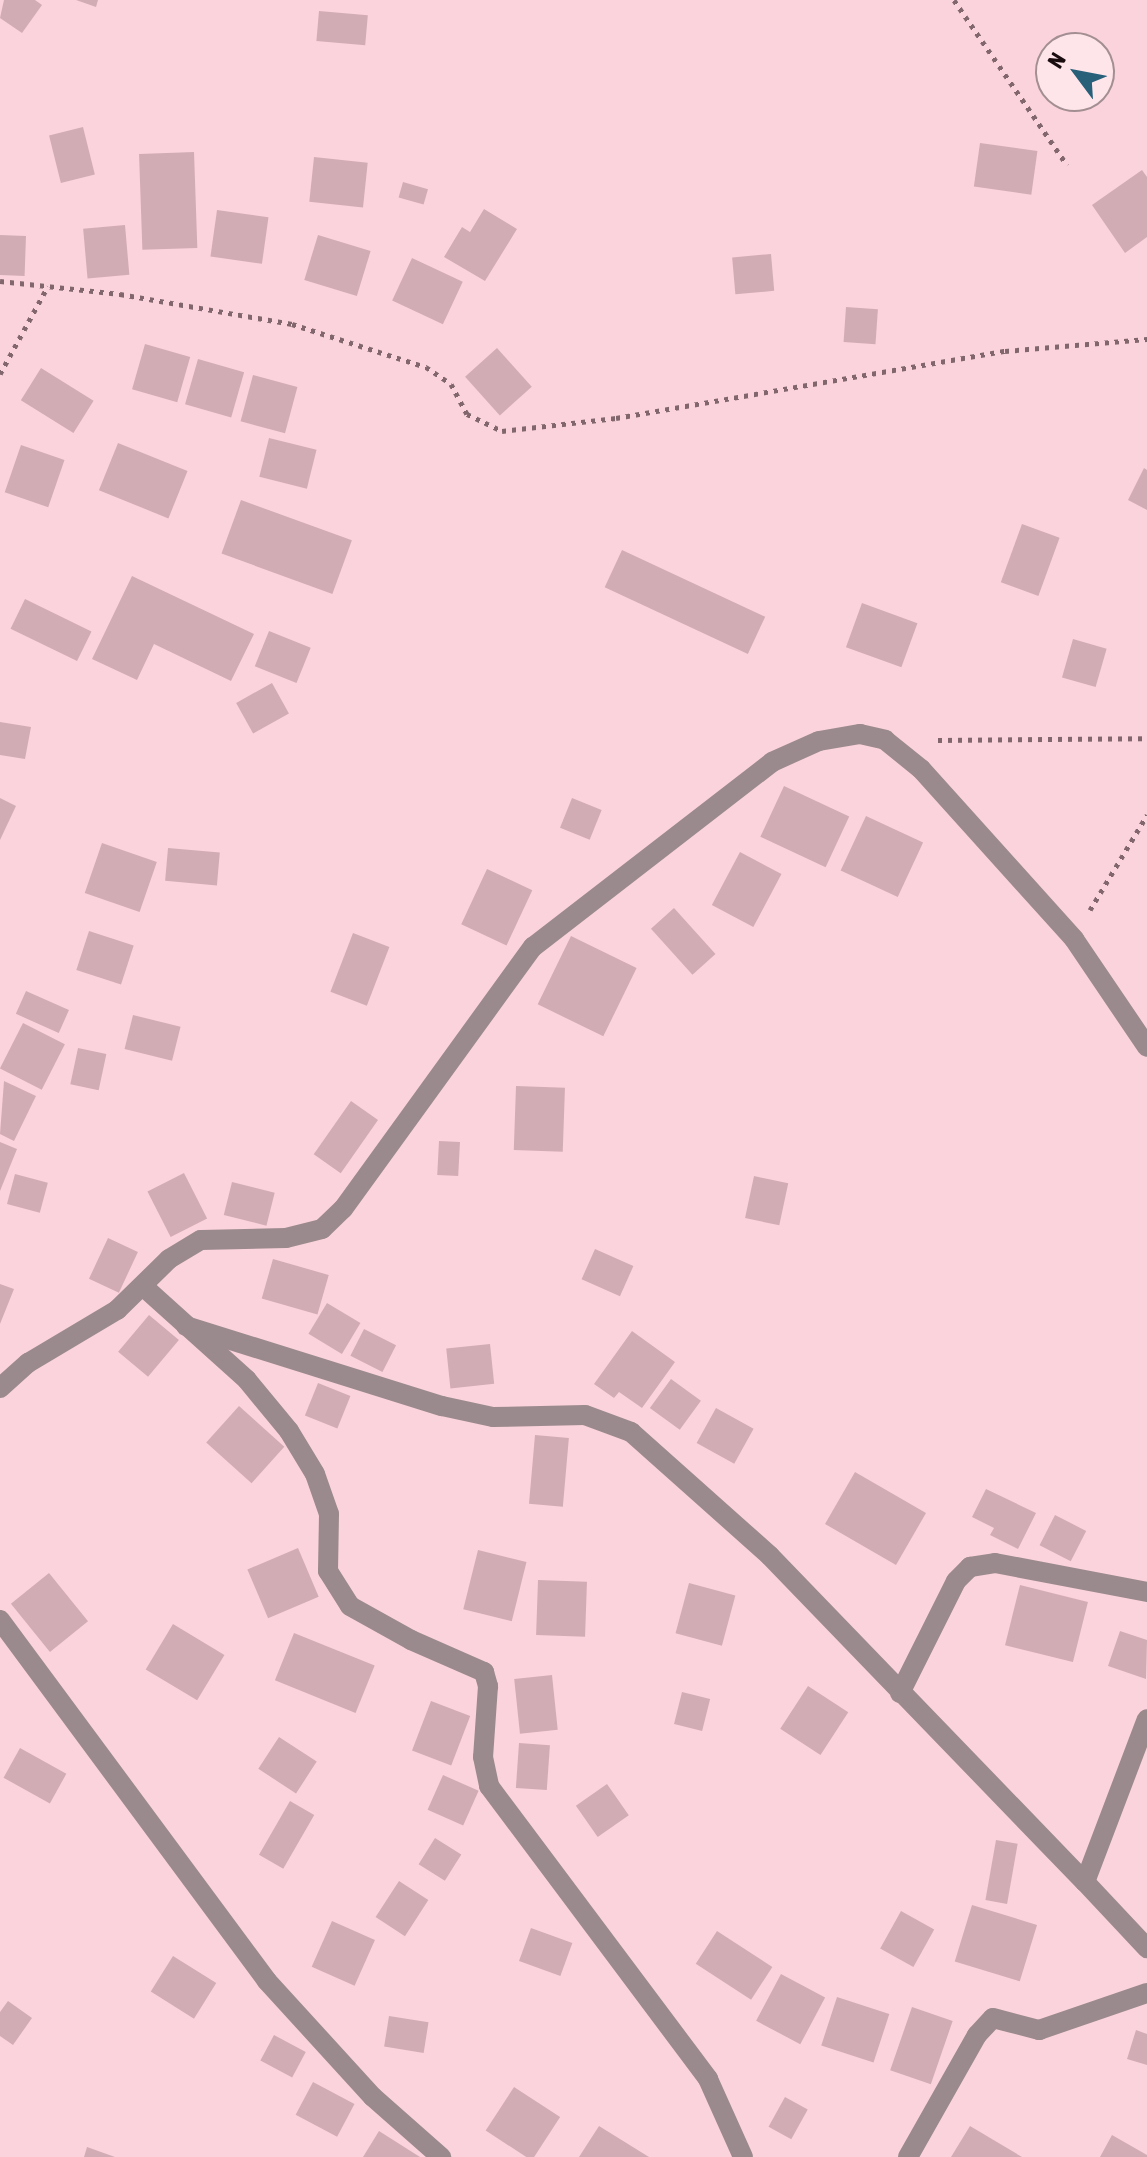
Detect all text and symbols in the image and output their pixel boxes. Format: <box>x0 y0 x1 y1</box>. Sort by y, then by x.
north arrow <box>1035 32 1115 112</box>
text: N <box>1042 48 1071 73</box>

